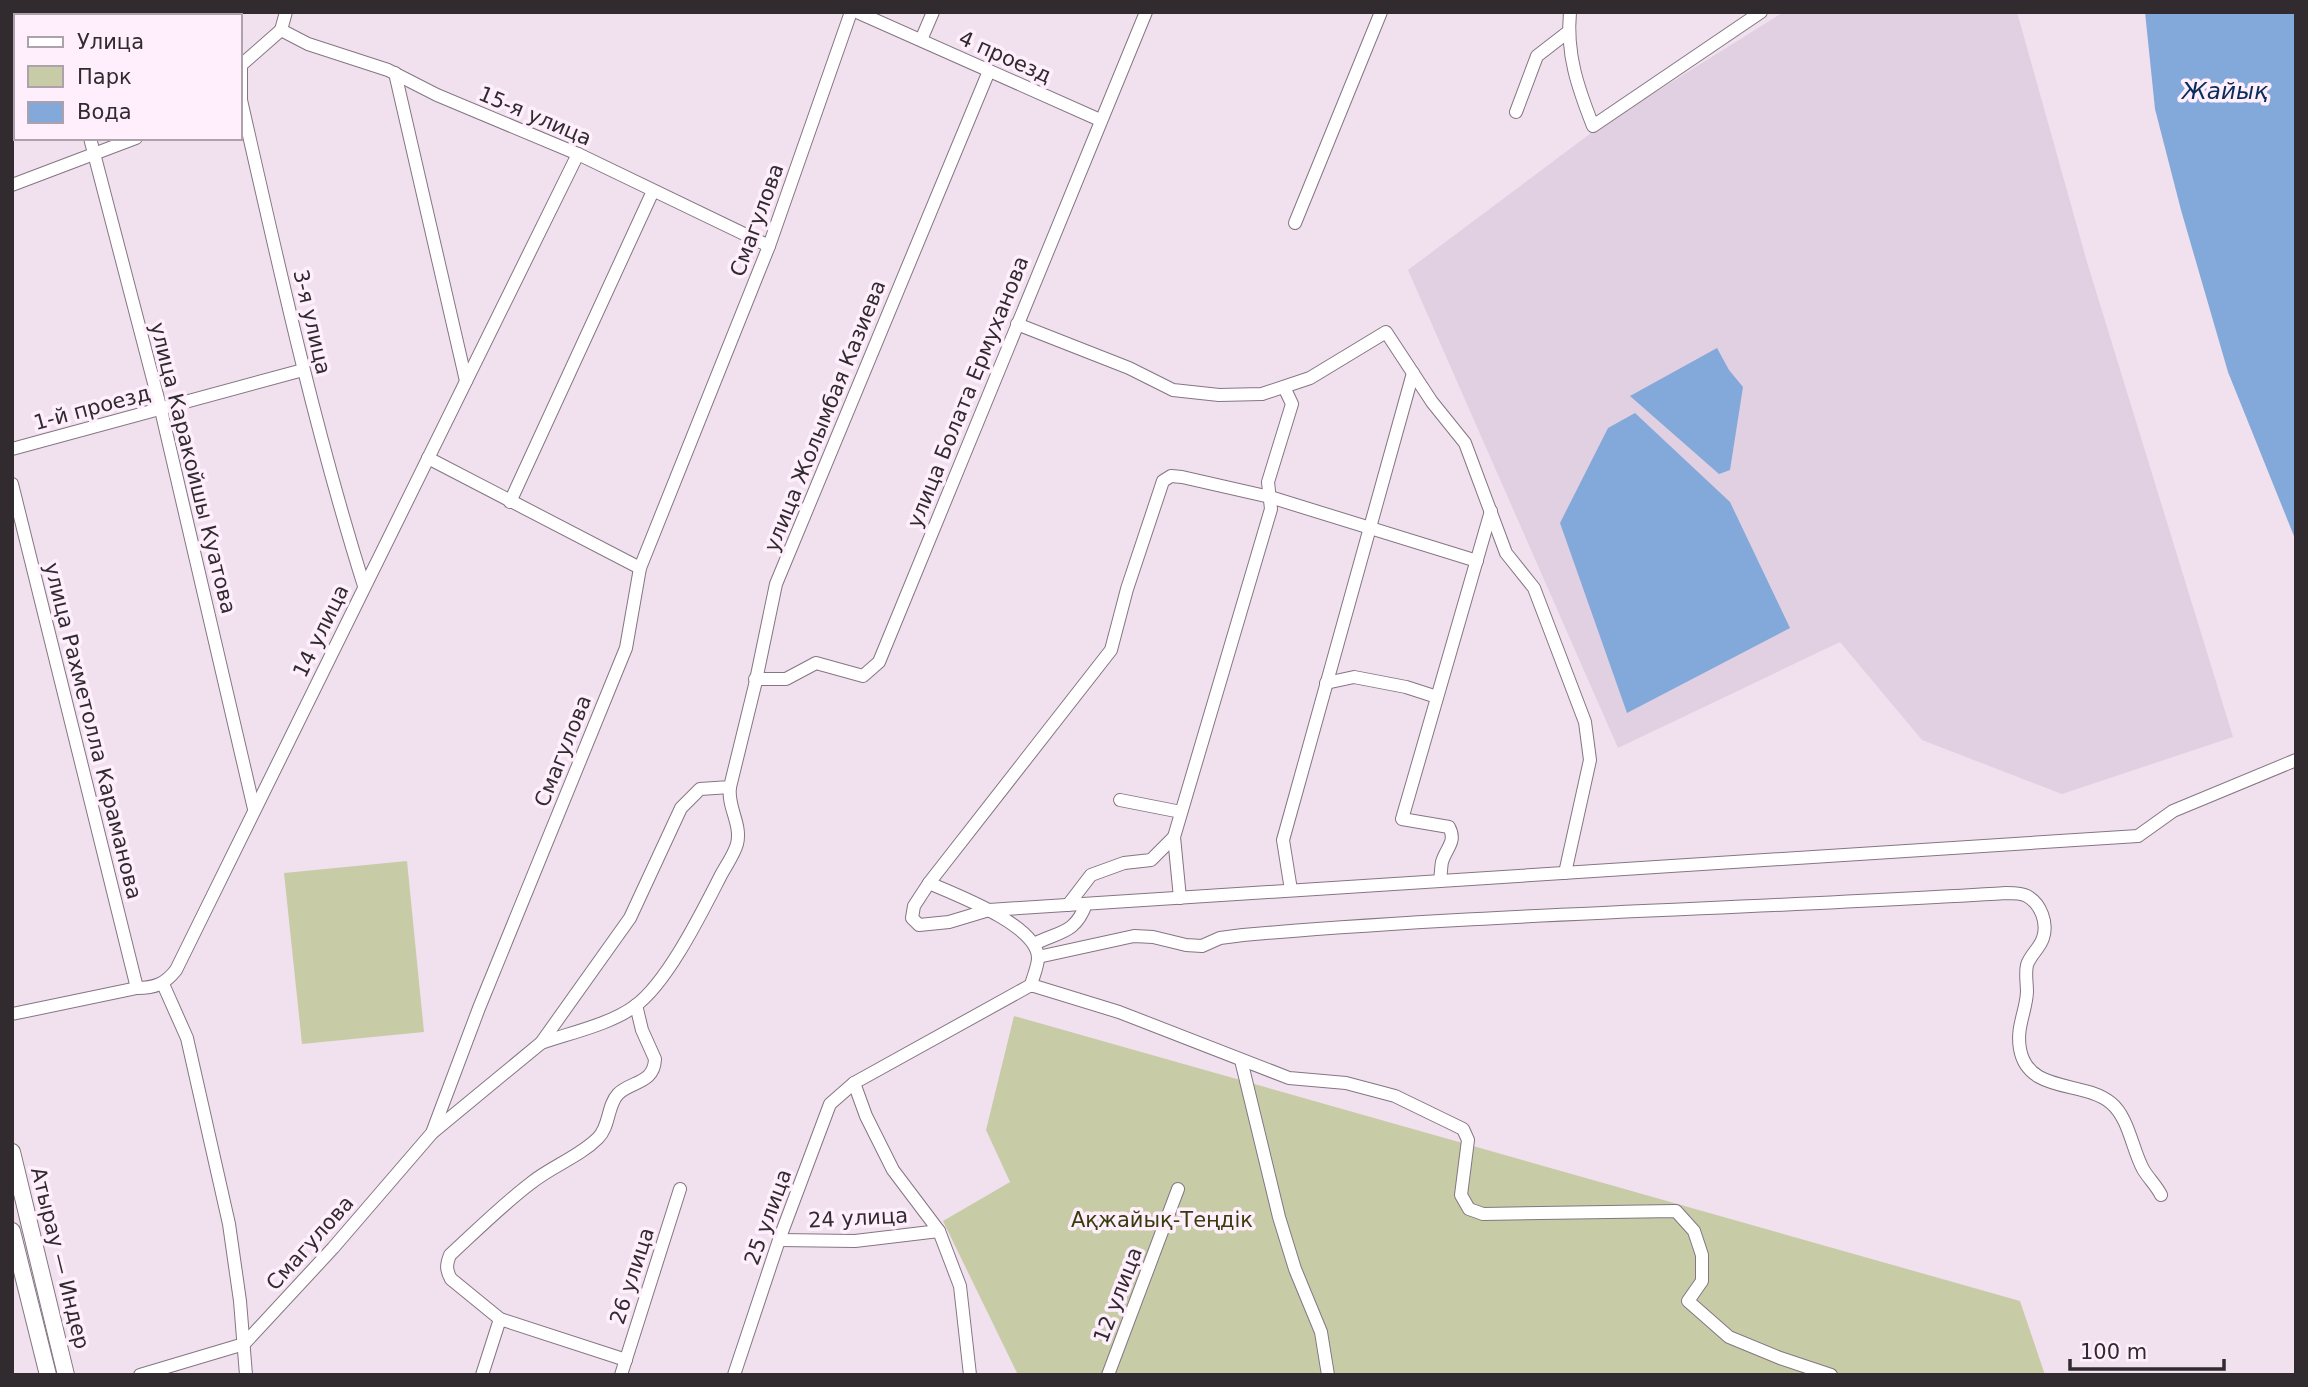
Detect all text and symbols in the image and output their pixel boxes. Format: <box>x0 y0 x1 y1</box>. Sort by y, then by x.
legend <box>14 14 242 140</box>
street label: 4 проезд <box>955 26 1055 88</box>
text: Улица <box>77 30 144 54</box>
text: Парк <box>77 65 132 89</box>
water label: Жайық <box>2180 78 2269 104</box>
street label: 15-я улица <box>475 81 595 151</box>
text: Вода <box>77 100 132 124</box>
street label: Смагулова <box>725 160 789 280</box>
street label: улица Болата Ермуханова <box>902 253 1034 531</box>
street label: 3-я улица <box>288 267 336 377</box>
street label: улица Жолымбая Казиева <box>759 277 891 555</box>
street label: улица Каракойшы Куатова <box>145 320 241 616</box>
street label: 1-й проезд <box>31 381 153 435</box>
street label: улица Рахметолла Караманова <box>39 560 147 902</box>
street label: 14 улица <box>288 581 354 681</box>
street label: Смагулова <box>530 692 596 810</box>
street label: Атырау — Индер <box>26 1165 94 1351</box>
street label: 25 улица <box>740 1166 796 1268</box>
street label: Смагулова <box>261 1191 359 1295</box>
street label: 24 улица <box>807 1203 909 1233</box>
park label: Ақжайық-Теңдік <box>1071 1208 1253 1232</box>
street label: 26 улица <box>605 1225 659 1327</box>
street label: 12 улица <box>1089 1244 1147 1346</box>
scale bar <box>2070 1328 2224 1372</box>
text: 100 m <box>2080 1340 2147 1364</box>

